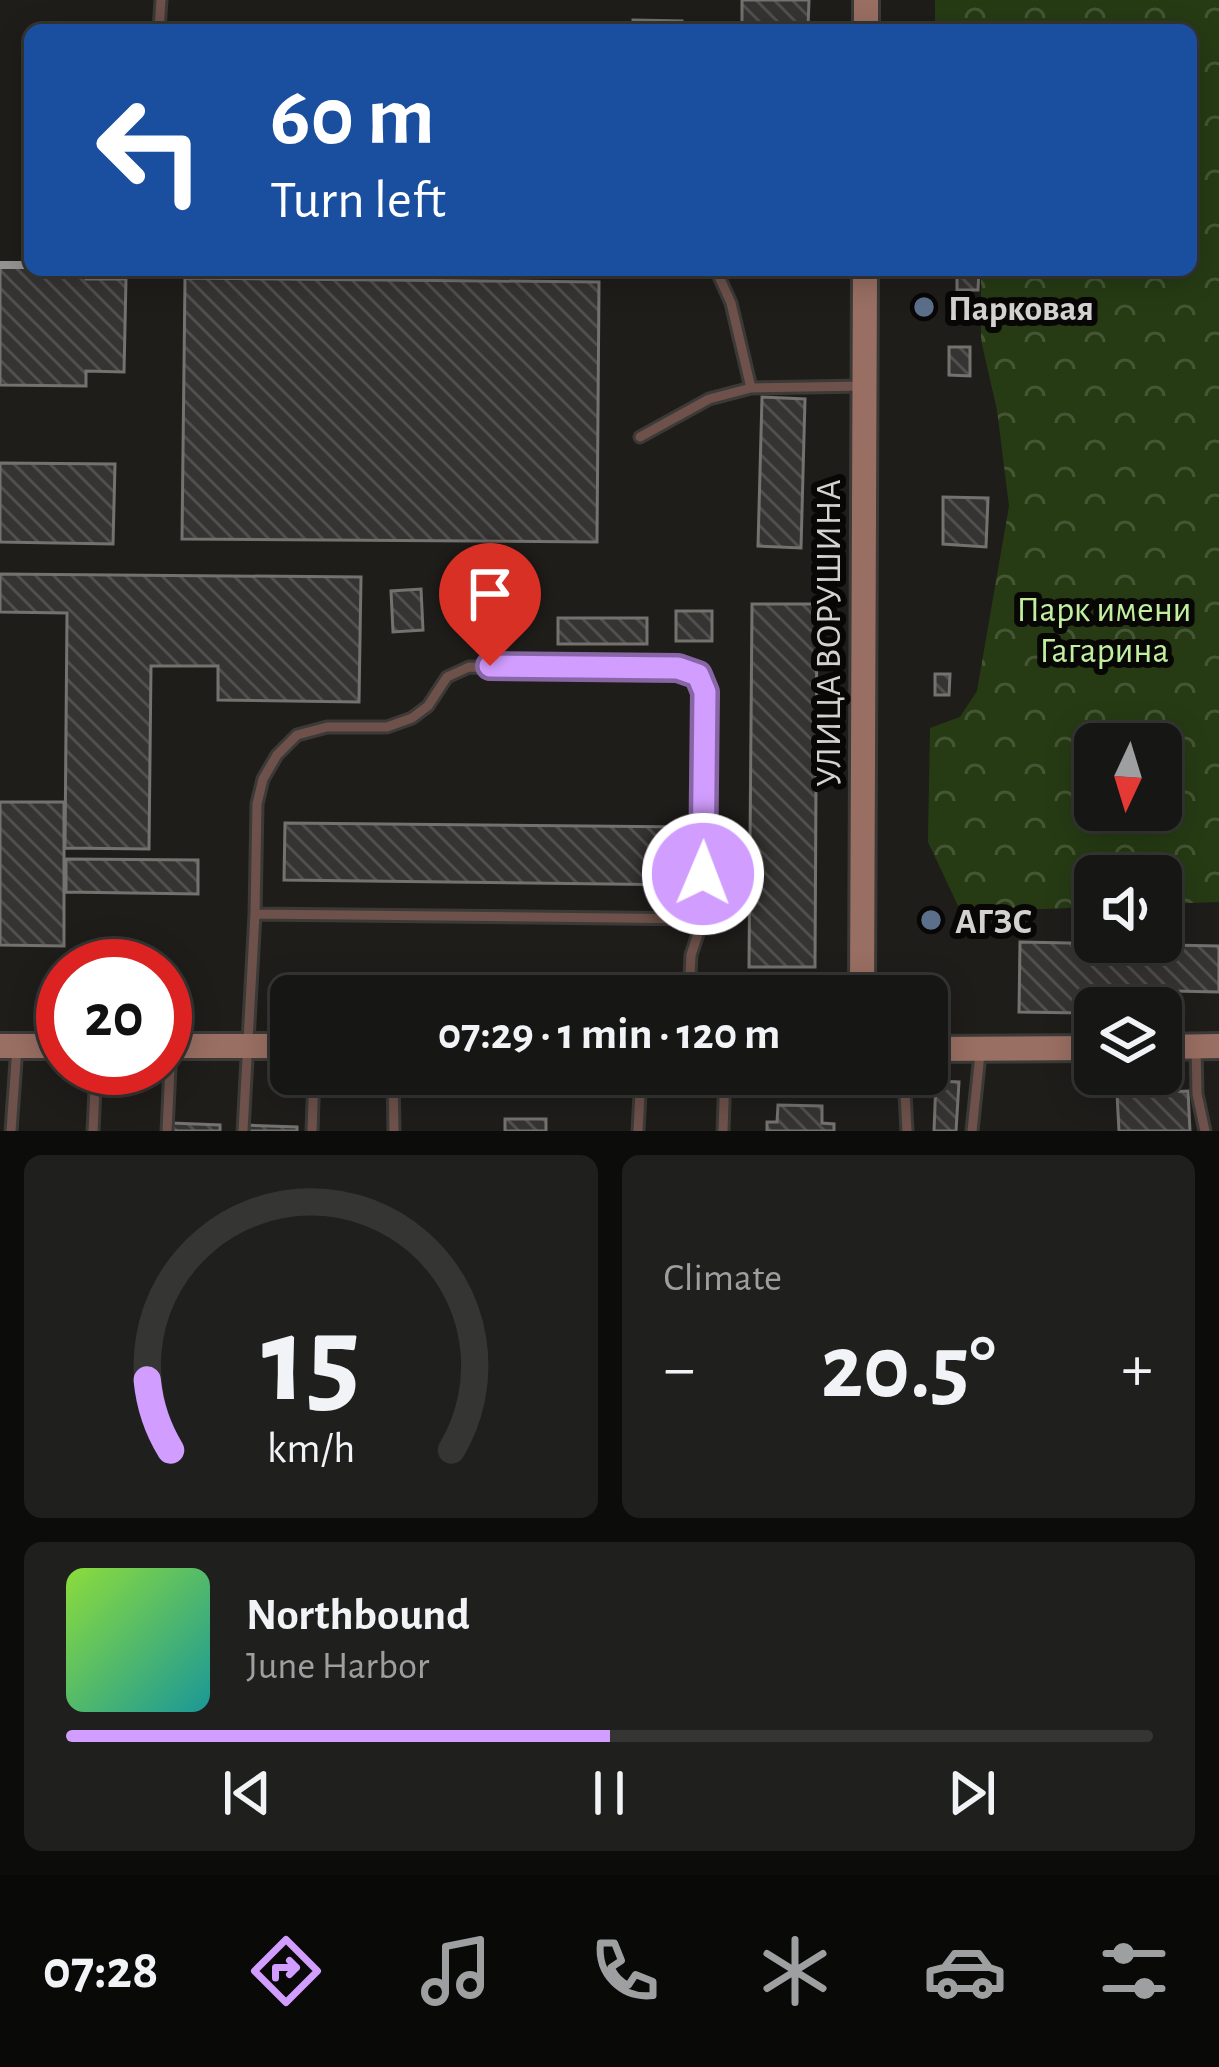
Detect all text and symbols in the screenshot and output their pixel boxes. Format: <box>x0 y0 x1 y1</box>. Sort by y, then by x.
icon: left <box>72 72 228 228</box>
text: 60 m <box>270 76 435 160</box>
text: Turn left <box>270 174 446 228</box>
place label: Парковая <box>948 291 1094 327</box>
marker: Парковая <box>911 294 937 320</box>
street label: УЛИЦА ВОРУШИНА <box>811 479 847 787</box>
pin <box>439 543 541 666</box>
icon: arrive <box>457 561 523 627</box>
park label: Парк имени Гагарина <box>1016 592 1192 669</box>
north arrow <box>1074 723 1182 831</box>
map controls <box>1074 723 1182 1095</box>
position arrow <box>640 811 766 937</box>
button: sound <box>1074 855 1182 963</box>
place label: АГЗС <box>955 904 1032 940</box>
marker: АГЗС <box>918 907 944 933</box>
speed limit sign: 20 <box>36 939 192 1095</box>
button: layers <box>1074 987 1182 1095</box>
text: 07:29 · 1 min · 120 m <box>438 1012 780 1057</box>
text: Climate <box>664 1259 782 1298</box>
text: 15 <box>261 1299 360 1424</box>
text: 20.5° <box>821 1324 996 1414</box>
text: − <box>664 1336 695 1402</box>
text: + <box>1121 1336 1153 1402</box>
text: km/h <box>267 1427 355 1470</box>
text: Northbound <box>246 1593 470 1638</box>
text: June Harbor <box>246 1647 429 1686</box>
icon: previous <box>214 1760 280 1826</box>
icon: pause <box>576 1760 642 1826</box>
icon: next <box>939 1760 1005 1826</box>
icon: directions <box>244 1929 328 2013</box>
icon: music <box>414 1929 498 2013</box>
icon: phone <box>583 1929 667 2013</box>
icon: climate <box>753 1929 837 2013</box>
icon: car <box>923 1929 1007 2013</box>
icon: filters <box>1092 1929 1176 2013</box>
text: 07:28 <box>43 1944 159 1998</box>

